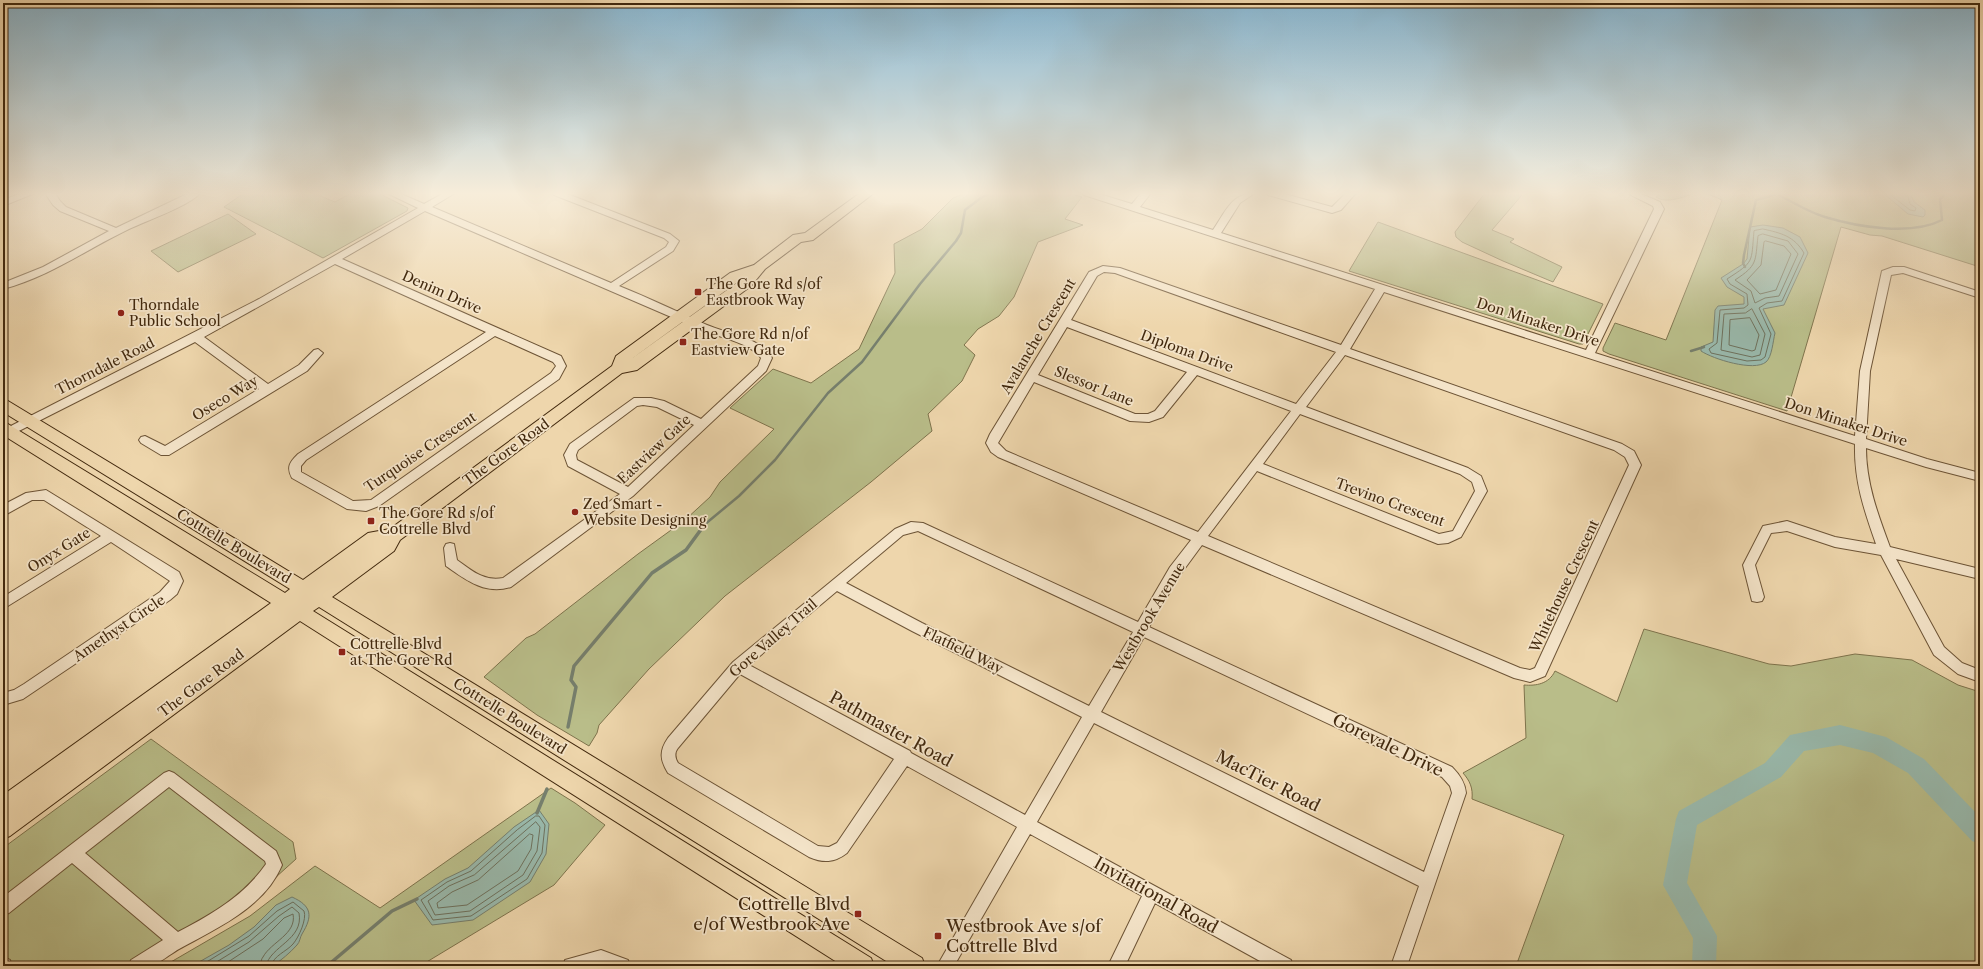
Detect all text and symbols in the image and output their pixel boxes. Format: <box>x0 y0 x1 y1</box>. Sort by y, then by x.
street label: Denim Drive <box>399 266 485 318</box>
place label: The Gore Rd s/of Eastbrook Way <box>706 275 823 309</box>
street label: Avalanche Crescent <box>996 275 1080 398</box>
marker: The Gore Rd s/of Eastbrook Way <box>693 287 703 297</box>
street label: Don Minaker Drive <box>1474 294 1602 350</box>
place label: Thorndale Public School <box>129 296 221 330</box>
marker: Thorndale Public School <box>116 308 126 318</box>
place label: The Gore Rd n/of Eastview Gate <box>691 325 811 359</box>
street label: Diploma Drive <box>1138 326 1236 376</box>
street label: Thorndale Road <box>52 333 158 399</box>
marker: The Gore Rd n/of Eastview Gate <box>678 337 688 347</box>
street label: Slessor Lane <box>1052 362 1136 410</box>
street label: Oseco Way <box>189 371 261 425</box>
street label: Don Minaker Drive <box>1782 394 1910 450</box>
street label: Turquoise Crescent <box>361 408 479 496</box>
street label: Eastview Gate <box>614 410 695 488</box>
street label: The Gore Road <box>459 414 553 489</box>
street label: Trevino Crescent <box>1333 474 1447 530</box>
place label: Zed Smart - Website Designing <box>582 495 707 529</box>
place label: The Gore Rd s/of Cottrelle Blvd <box>379 504 496 538</box>
street label: Cottrelle Boulevard <box>174 505 295 587</box>
marker: Zed Smart - Website Designing <box>570 507 580 517</box>
marker: The Gore Rd s/of Cottrelle Blvd <box>366 516 376 526</box>
street label: Whitehouse Crescent <box>1525 517 1603 656</box>
street label: Onyx Gate <box>24 523 94 576</box>
street label: Westbrook Avenue <box>1109 559 1189 676</box>
street label: Amethyst Circle <box>69 591 168 666</box>
street label: Gore Valley Trail <box>725 595 821 681</box>
street label: Flatfield Way <box>920 623 1006 677</box>
place label: Cottrelle Blvd at The Gore Rd <box>350 635 453 669</box>
street label: The Gore Road <box>155 645 248 721</box>
marker: Cottrelle Blvd at The Gore Rd <box>337 647 347 657</box>
street label: Cottrelle Boulevard <box>450 674 570 758</box>
street label: Pathmaster Road <box>826 687 956 771</box>
street label: Gorevale Drive <box>1329 709 1447 781</box>
street label: MacTier Road <box>1213 746 1323 816</box>
street label: Invitational Road <box>1090 853 1222 937</box>
place label: Cottrelle Blvd e/of Westbrook Ave <box>693 894 850 934</box>
marker: Cottrelle Blvd e/of Westbrook Ave <box>853 909 863 919</box>
place label: Westbrook Ave s/of Cottrelle Blvd <box>945 916 1103 956</box>
marker: Westbrook Ave s/of Cottrelle Blvd <box>933 931 943 941</box>

